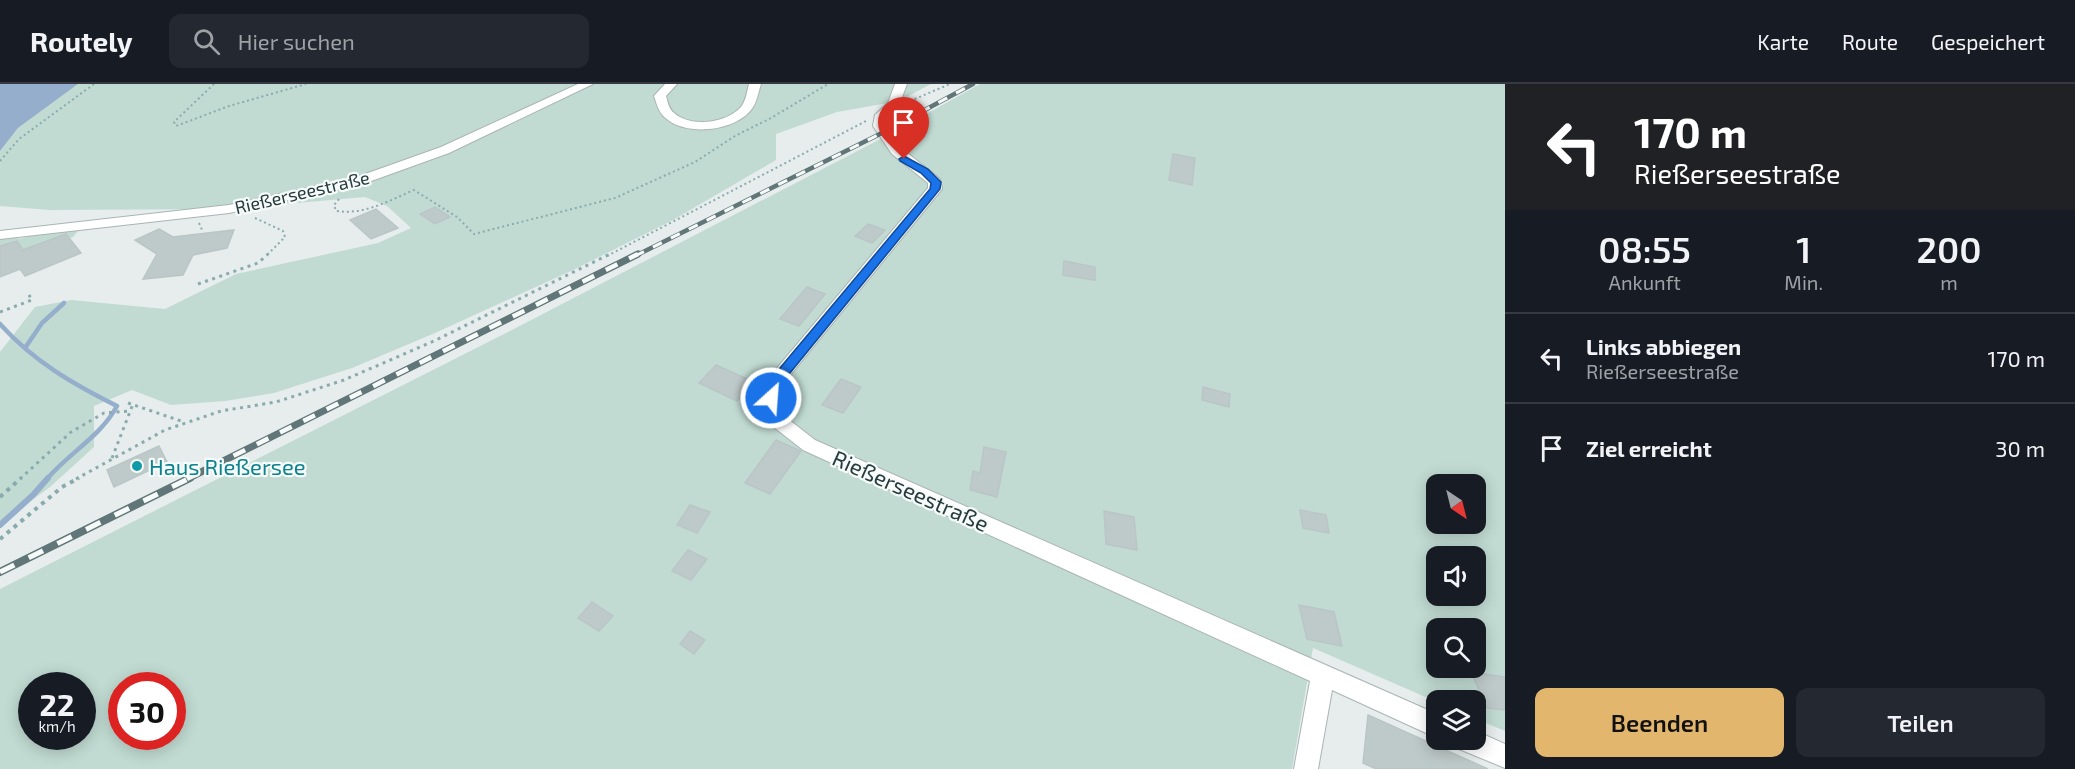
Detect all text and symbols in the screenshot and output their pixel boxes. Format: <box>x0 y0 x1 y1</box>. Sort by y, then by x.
search box <box>169 14 589 68</box>
text: Routely <box>30 24 133 58</box>
icon: search <box>190 25 223 58</box>
text: Hier suchen <box>238 28 355 54</box>
text: Karte <box>1757 29 1809 54</box>
text: Route <box>1842 29 1898 54</box>
text: Gespeichert <box>1931 29 2045 54</box>
pin <box>878 97 929 159</box>
icon: arrive <box>887 106 920 139</box>
text: 170 m <box>1634 106 1747 156</box>
icon: left <box>1535 108 1613 186</box>
text: Rießerseestraße <box>1634 157 1841 189</box>
street label: Rießerseestraße <box>232 166 372 218</box>
text: 08:55 <box>1598 227 1691 270</box>
text: 1 <box>1796 227 1811 270</box>
text: 200 <box>1916 227 1982 270</box>
text: Ankunft <box>1608 270 1681 294</box>
text: Min. <box>1784 270 1823 294</box>
text: m <box>1940 270 1958 294</box>
text: Links abbiegen <box>1586 333 1741 359</box>
icon: left <box>1535 342 1568 375</box>
text: 170 m <box>1988 345 2045 371</box>
text: Rießerseestraße <box>1586 359 1739 383</box>
position arrow <box>739 366 803 430</box>
icon: arrive <box>1535 432 1568 465</box>
text: Ziel erreicht <box>1586 435 1712 461</box>
text: 30 m <box>1995 435 2045 461</box>
street label: Rießerseestraße <box>829 444 993 536</box>
place label: Haus Rießersee <box>149 453 306 479</box>
marker: Haus Rießersee <box>130 459 144 473</box>
north arrow <box>1426 474 1486 534</box>
map controls <box>1426 474 1486 750</box>
button: sound <box>1426 546 1486 606</box>
button: search <box>1426 618 1486 678</box>
speed limit sign: 30 <box>108 672 186 750</box>
text: 22 <box>40 686 74 722</box>
button: Beenden <box>1535 688 1784 757</box>
button: Teilen <box>1796 688 2045 757</box>
button: layers <box>1426 690 1486 750</box>
text: km/h <box>38 717 76 735</box>

